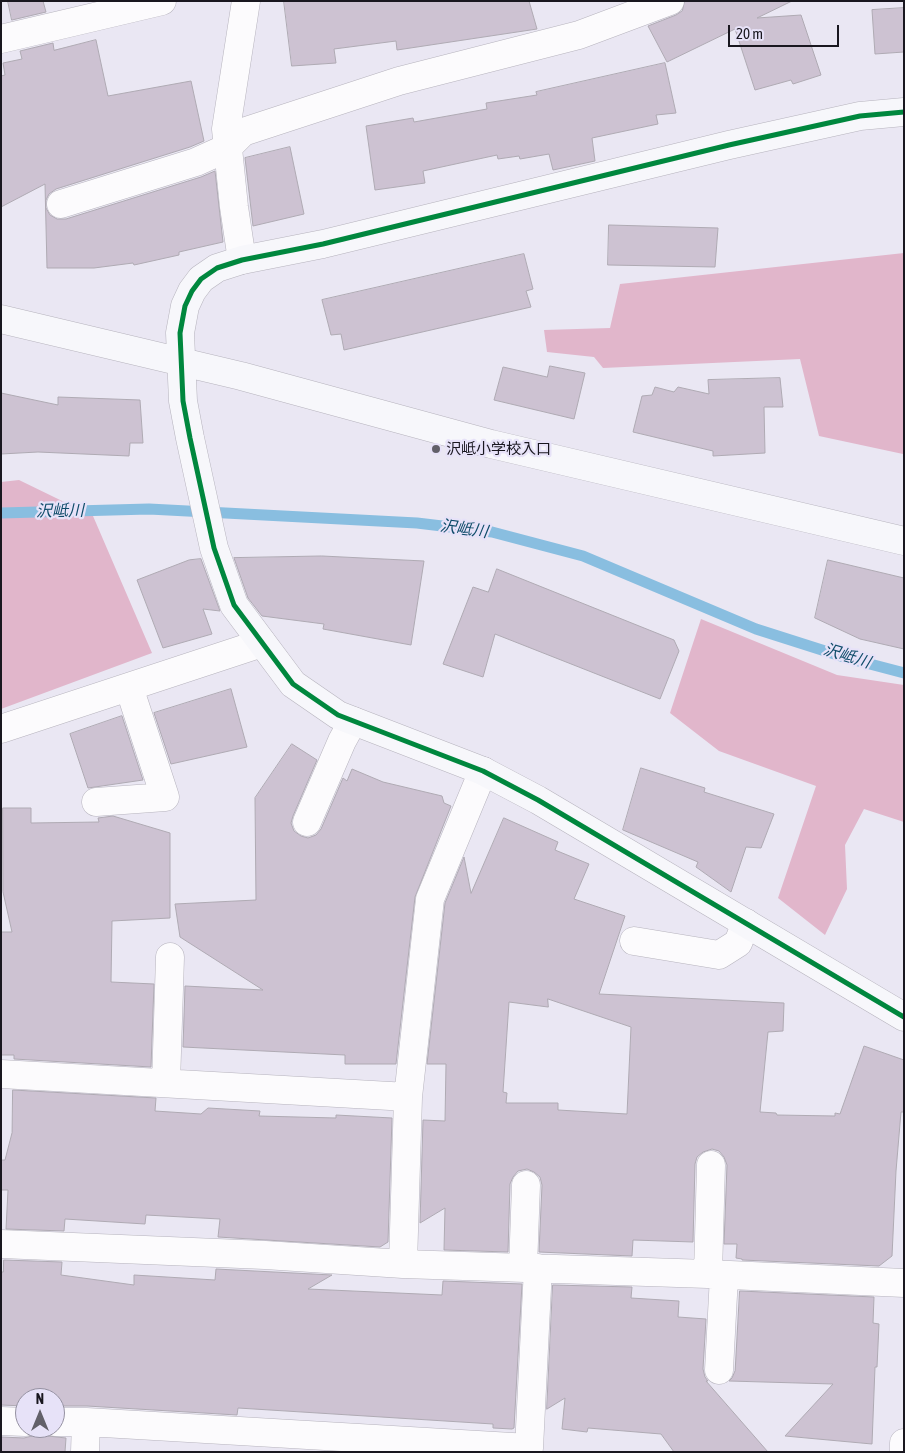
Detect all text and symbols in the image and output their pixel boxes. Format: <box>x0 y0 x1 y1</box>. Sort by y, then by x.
scale bar <box>730 15 841 47</box>
text: 20 m <box>736 25 763 42</box>
place label: 沢岻小学校入口 <box>446 440 551 458</box>
marker: 沢岻小学校入口 <box>430 443 442 455</box>
water label: 沢岻川 <box>36 501 84 521</box>
water label: 沢岻川 <box>439 516 489 542</box>
water label: 沢岻川 <box>821 640 873 672</box>
north arrow <box>15 1388 65 1438</box>
text: N <box>36 1391 44 1407</box>

